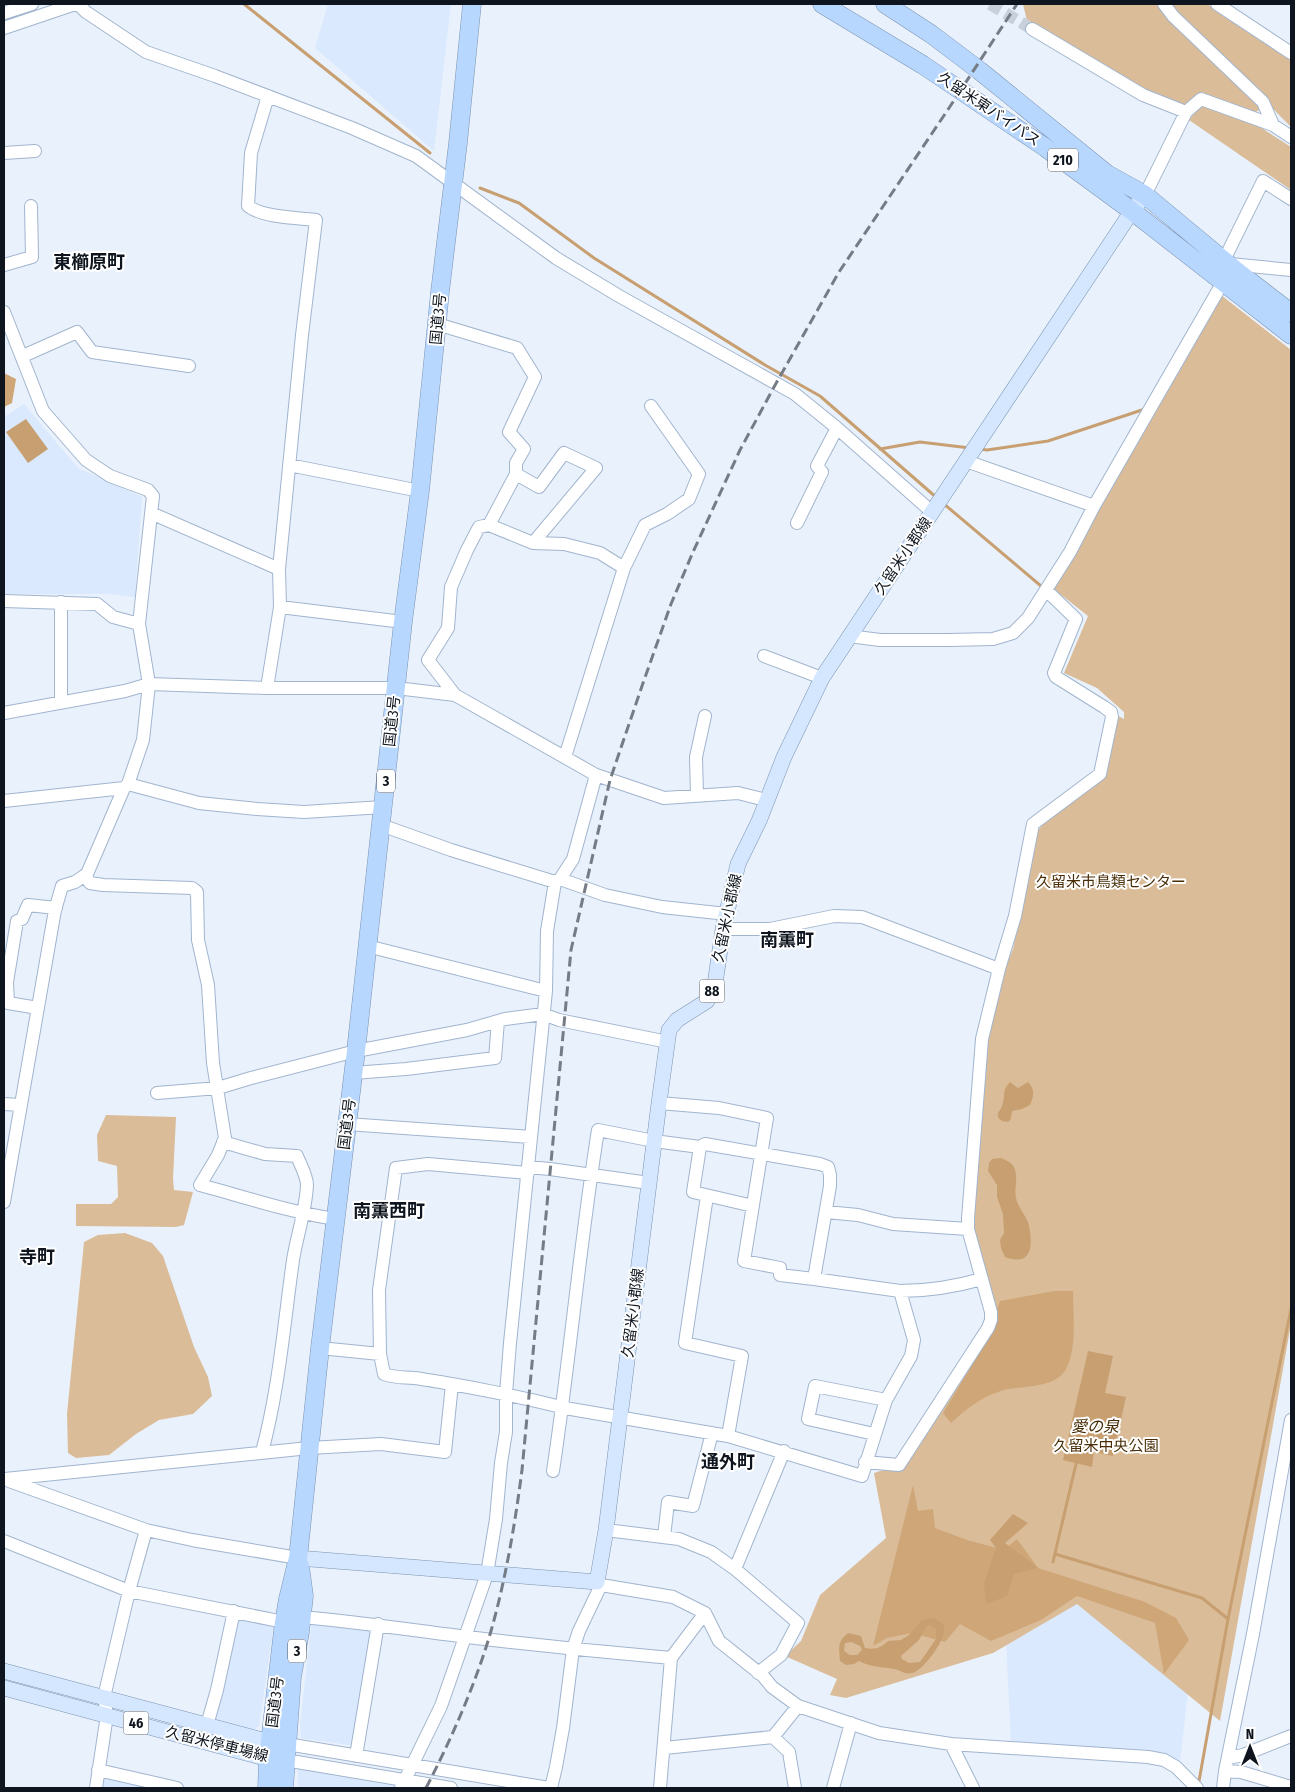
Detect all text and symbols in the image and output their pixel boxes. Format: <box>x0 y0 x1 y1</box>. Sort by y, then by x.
street label: 久留米東バイパス <box>934 68 1044 150</box>
road number: 210 <box>1048 148 1078 172</box>
district label: 東櫛原町 <box>53 251 125 273</box>
street label: 国道3号 <box>427 292 449 346</box>
street label: 久留米小郡線 <box>870 514 936 598</box>
street label: 国道3号 <box>380 694 404 748</box>
road number: 3 <box>377 769 395 792</box>
street label: 久留米小郡線 <box>709 872 745 964</box>
park label: 久留米市鳥類センター <box>1036 873 1186 891</box>
district label: 南薫町 <box>760 929 814 951</box>
road number: 88 <box>700 979 724 1002</box>
street label: 国道3号 <box>335 1097 359 1151</box>
district label: 南薫西町 <box>353 1200 425 1222</box>
district label: 寺町 <box>19 1246 55 1268</box>
street label: 久留米小郡線 <box>619 1267 647 1359</box>
water label: 愛の泉 <box>1071 1417 1120 1436</box>
park label: 久留米中央公園 <box>1053 1437 1159 1455</box>
district label: 通外町 <box>701 1451 755 1473</box>
road number: 3 <box>288 1640 306 1662</box>
street label: 国道3号 <box>263 1675 287 1729</box>
road number: 46 <box>124 1712 148 1735</box>
north arrow <box>1225 1722 1275 1772</box>
street label: 久留米停車場線 <box>164 1723 270 1765</box>
text: N <box>1246 1726 1254 1743</box>

